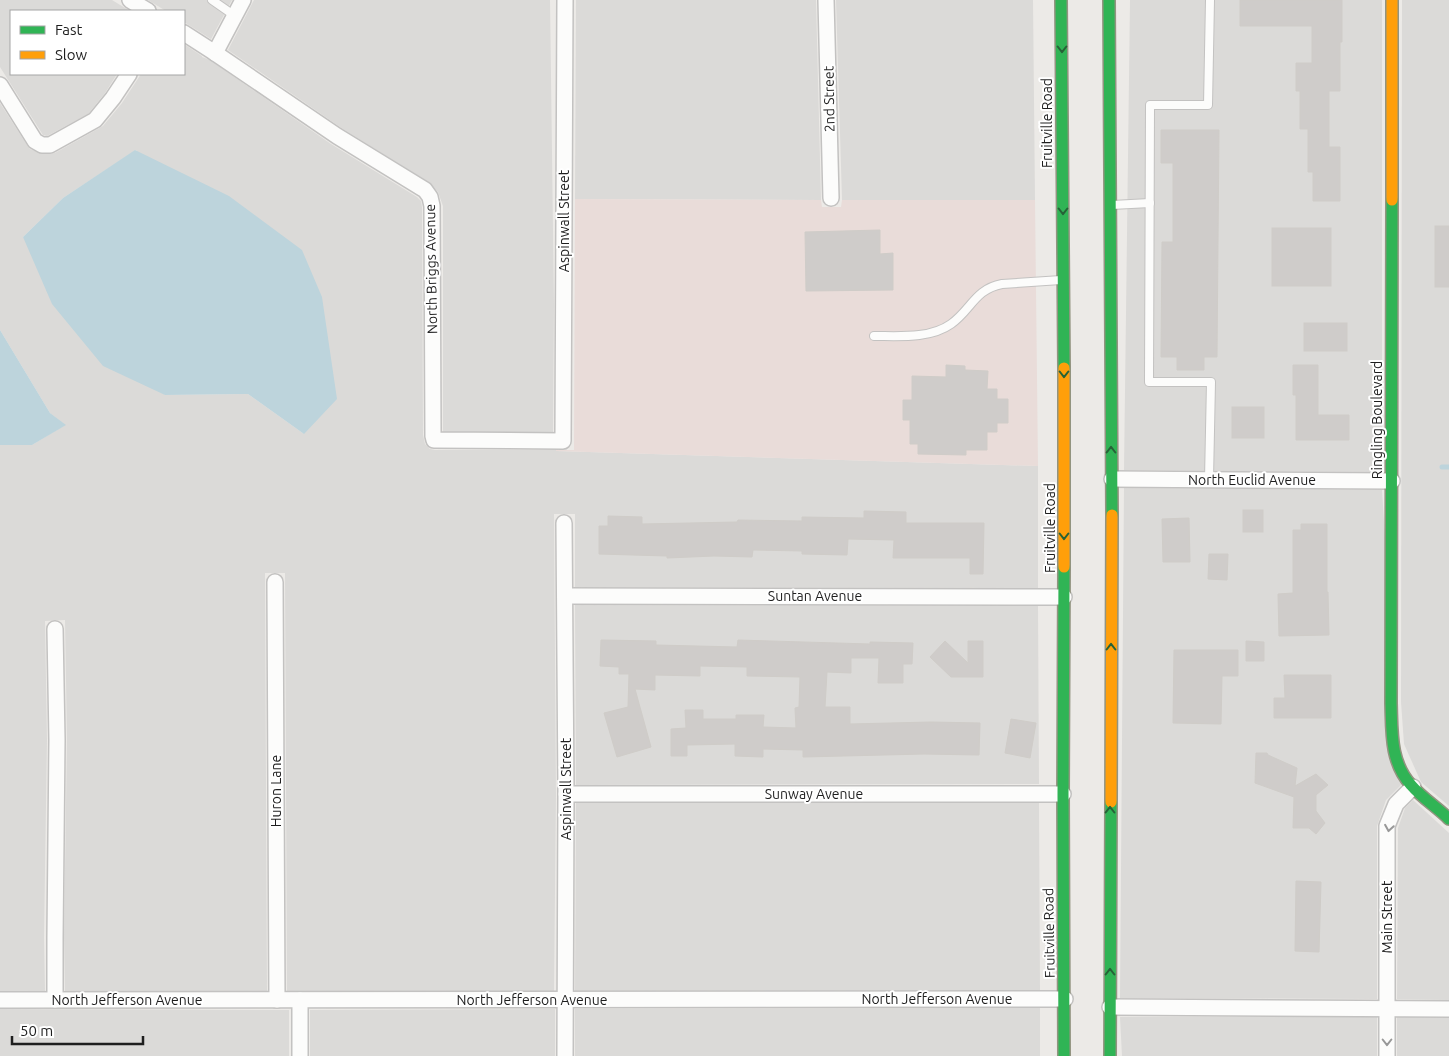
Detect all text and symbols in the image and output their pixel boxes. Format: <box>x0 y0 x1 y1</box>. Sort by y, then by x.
legend <box>10 10 185 75</box>
text: Fast <box>55 21 83 38</box>
one-way arrow <box>1057 45 1067 53</box>
text: Slow <box>55 46 88 63</box>
street label: 2nd Street <box>820 65 838 132</box>
street label: Fruitville Road <box>1039 78 1055 168</box>
street label: Aspinwall Street <box>556 169 572 272</box>
street label: North Briggs Avenue <box>422 204 440 334</box>
one-way arrow <box>1058 208 1068 215</box>
street label: Ringling Boulevard <box>1369 361 1385 479</box>
one-way arrow <box>1059 370 1069 378</box>
one-way arrow <box>1106 446 1117 454</box>
street label: North Euclid Avenue <box>1188 472 1316 488</box>
street label: Fruitville Road <box>1042 483 1058 573</box>
one-way arrow <box>1059 532 1070 540</box>
street label: Suntan Avenue <box>768 588 862 604</box>
one-way arrow <box>1106 643 1116 651</box>
street label: Aspinwall Street <box>558 737 574 840</box>
street label: Huron Lane <box>268 755 284 827</box>
street label: Sunway Avenue <box>765 786 863 802</box>
one-way arrow <box>1105 806 1115 814</box>
one-way arrow <box>1384 823 1394 832</box>
street label: Main Street <box>1379 880 1395 954</box>
street label: Fruitville Road <box>1040 888 1058 978</box>
one-way arrow <box>1105 968 1115 976</box>
street label: North Jefferson Avenue <box>861 991 1013 1007</box>
street label: North Jefferson Avenue <box>51 992 203 1008</box>
street label: North Jefferson Avenue <box>456 992 608 1008</box>
scale bar <box>12 1014 144 1046</box>
text: 50 m <box>20 1022 53 1039</box>
one-way arrow <box>1382 1039 1392 1047</box>

